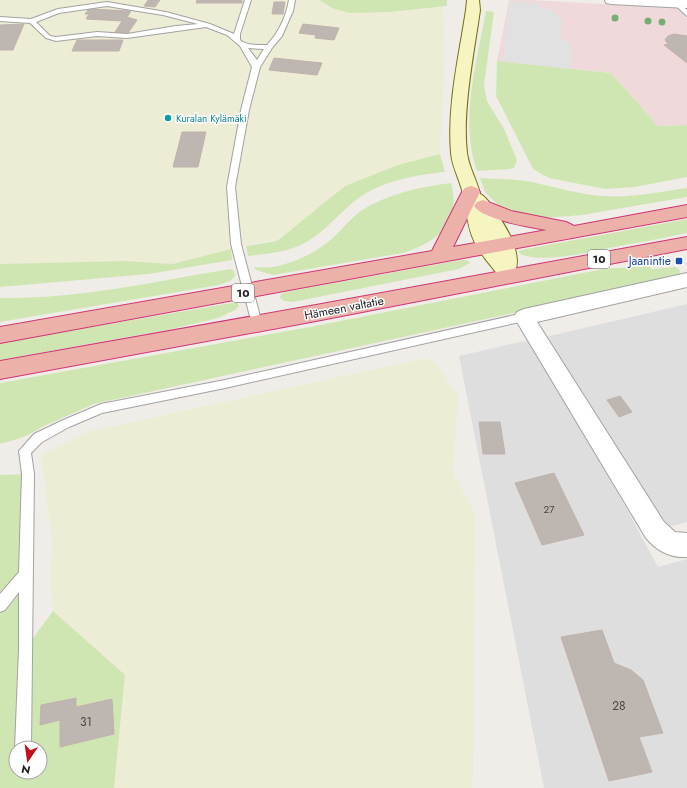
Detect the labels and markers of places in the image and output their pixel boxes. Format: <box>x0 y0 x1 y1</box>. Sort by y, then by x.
place label: Kuralan Kylämäki <box>176 111 247 126</box>
marker: Kuralan Kylämäki <box>163 113 173 123</box>
place label: Jaanintie <box>627 252 671 270</box>
marker: Jaanintie <box>674 256 684 266</box>

